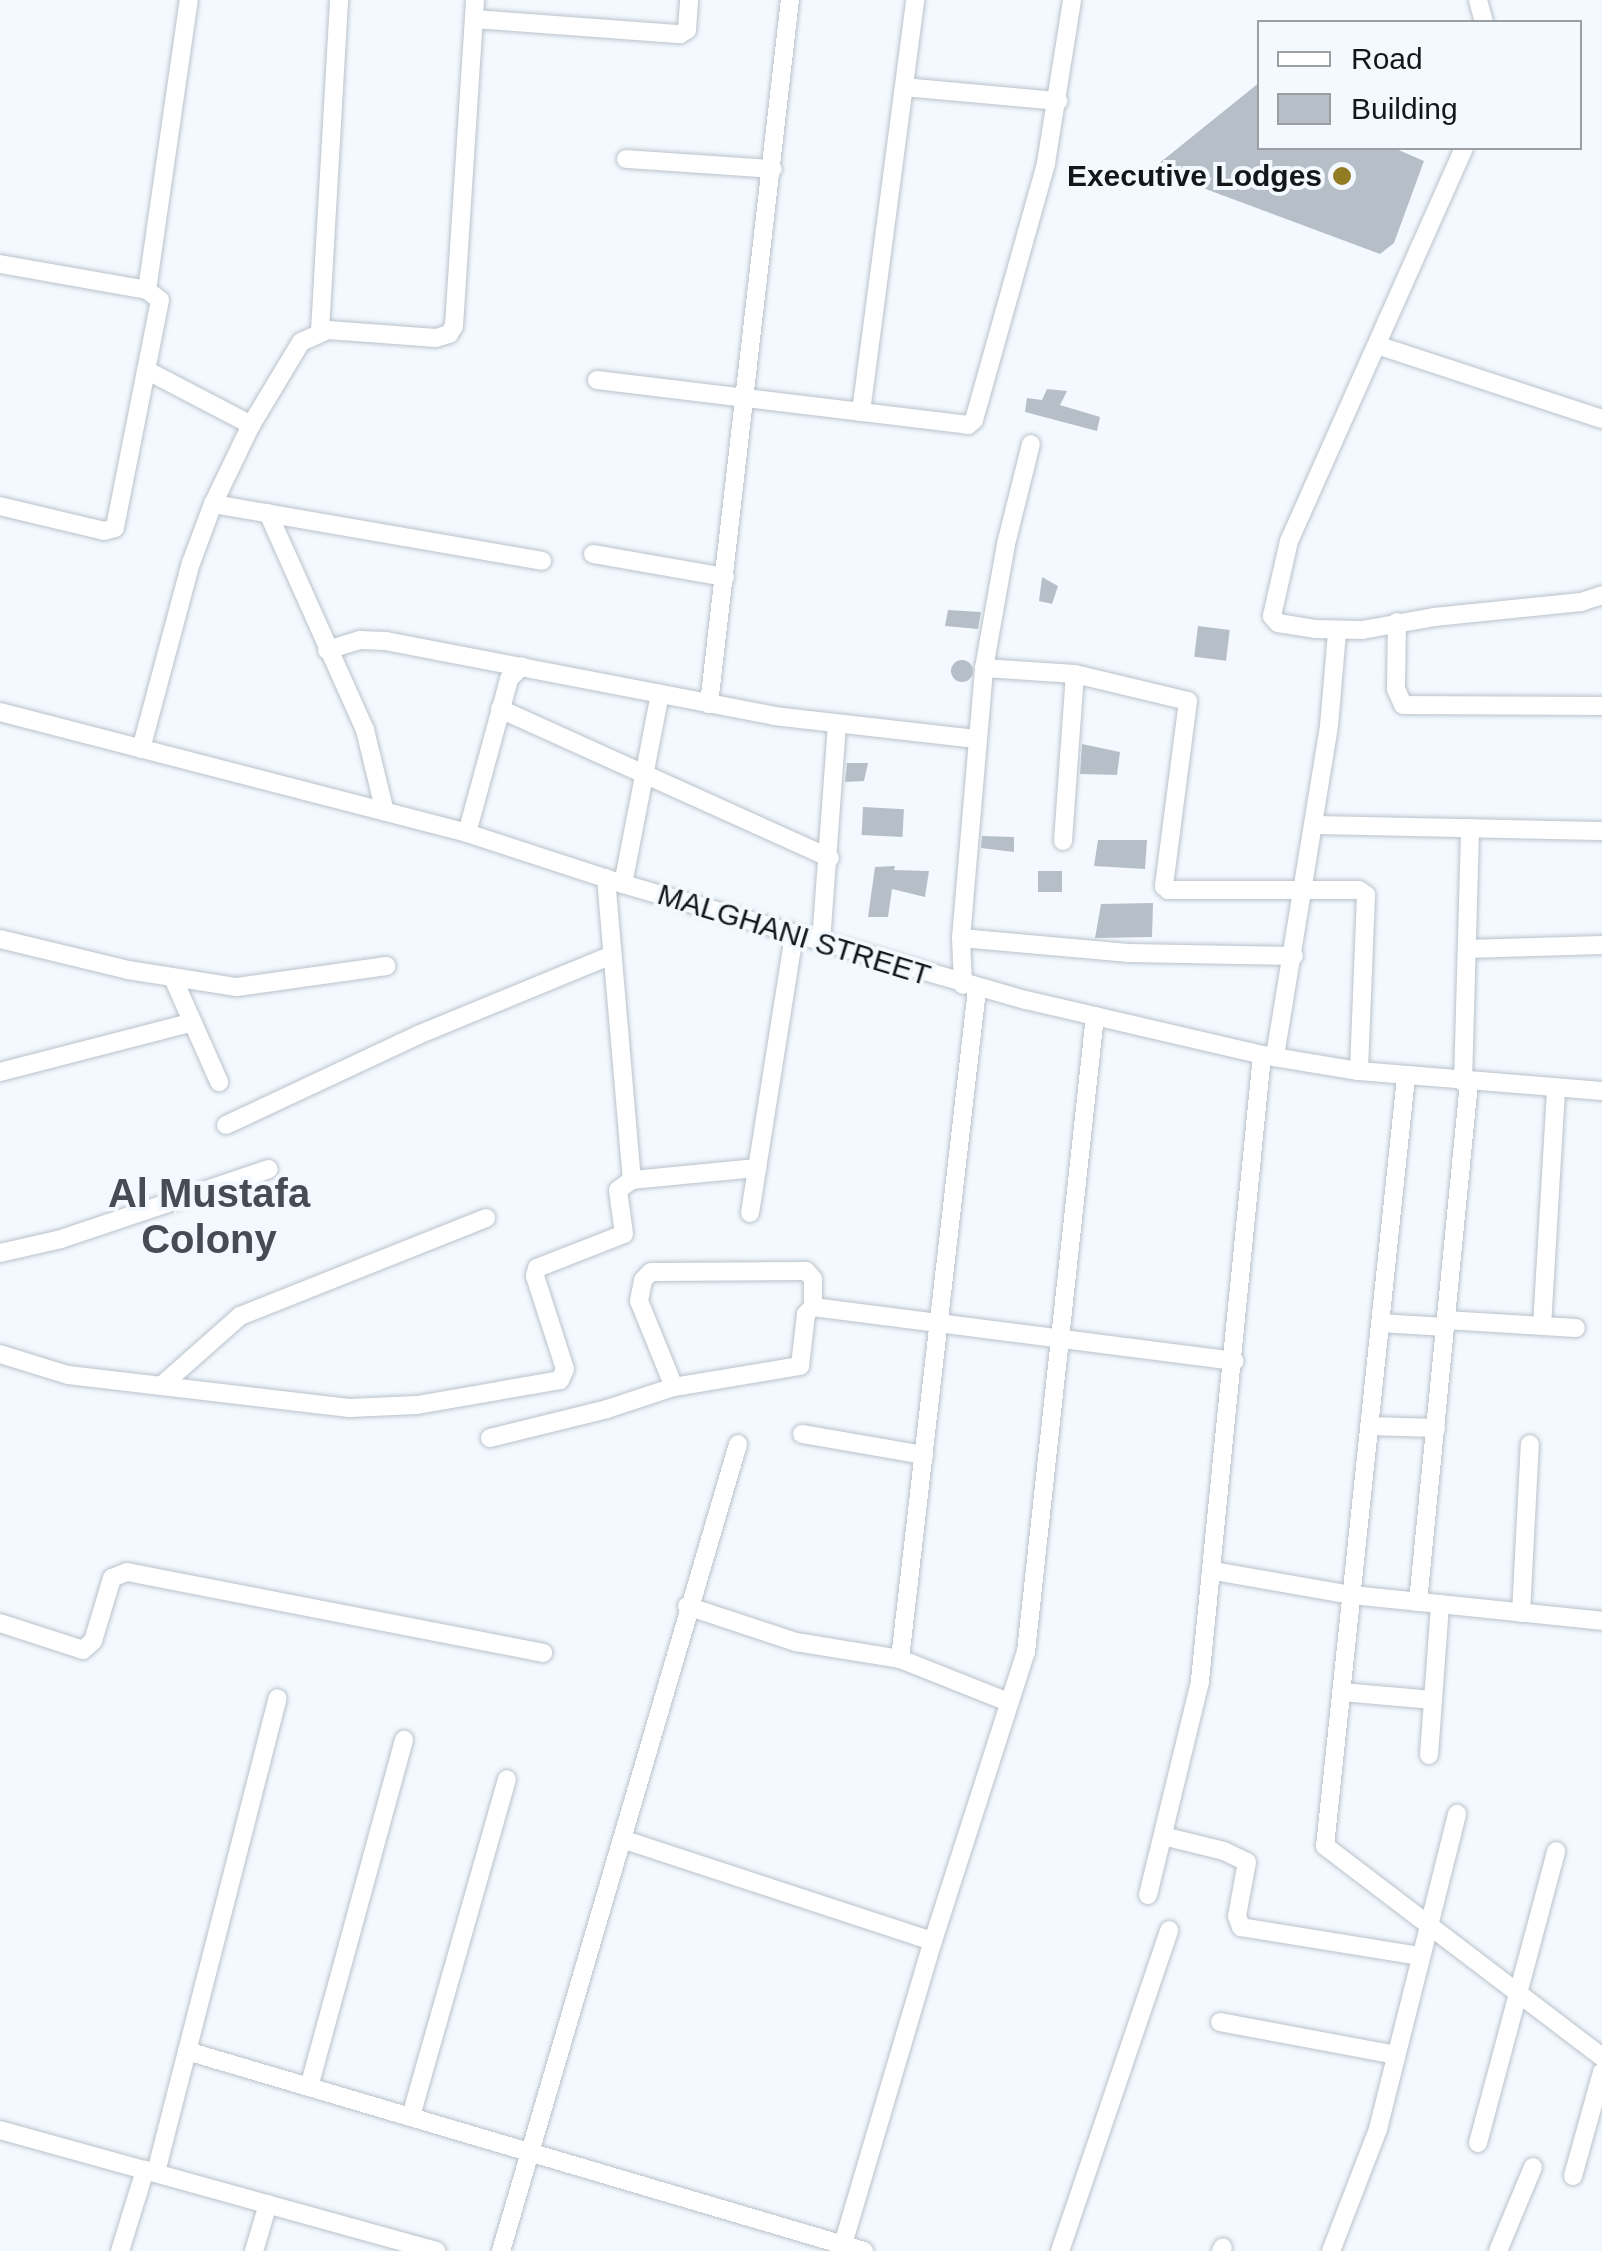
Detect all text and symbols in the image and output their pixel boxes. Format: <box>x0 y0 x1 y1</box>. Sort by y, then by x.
legend <box>1257 20 1582 150</box>
text: Road <box>1351 42 1423 75</box>
text: Building <box>1351 92 1458 125</box>
place label: Executive Lodges <box>1067 158 1322 194</box>
marker: Executive Lodges <box>1331 165 1353 187</box>
street label: MALGHANI STREET <box>653 876 935 994</box>
district label: Al Mustafa Colony <box>108 1169 310 1263</box>

